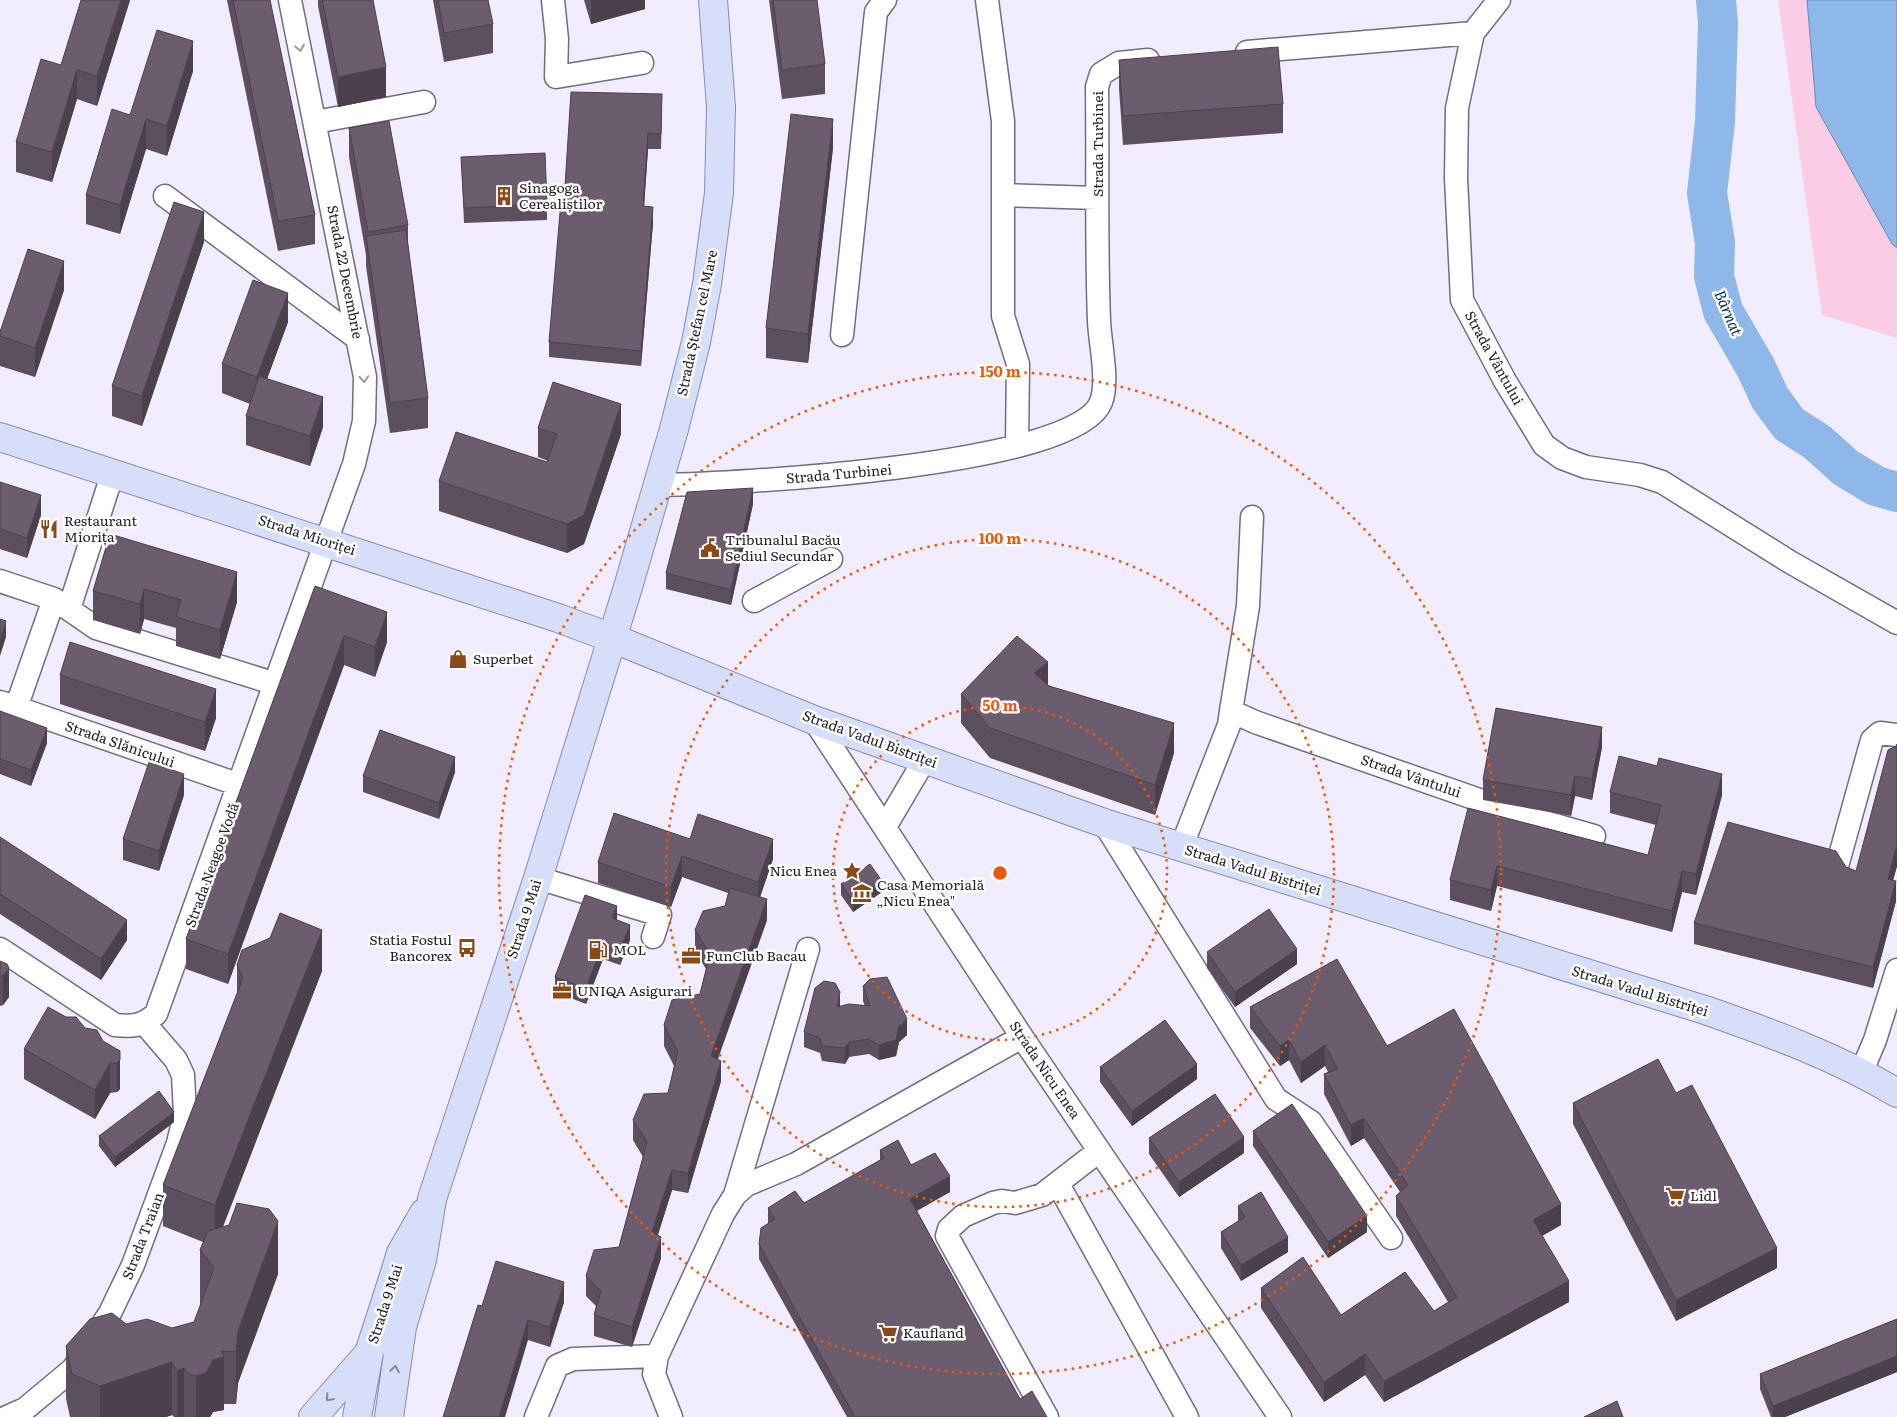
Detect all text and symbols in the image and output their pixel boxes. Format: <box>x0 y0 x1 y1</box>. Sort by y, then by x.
one-way arrow <box>294 43 305 52</box>
street label: Strada Turbinei <box>1087 91 1107 197</box>
place label: Sinagoga Cerealiștilor <box>519 177 603 213</box>
building icon: Sinagoga Cerealiștilor <box>493 185 515 207</box>
street label: Strada 22 Decembrie <box>323 203 369 340</box>
street label: Strada Ștefan cel Mare <box>671 248 721 398</box>
water label: Bârnat <box>1709 286 1749 339</box>
street label: Strada Vântului <box>1461 307 1529 409</box>
text: 150 m <box>979 359 1021 382</box>
one-way arrow <box>359 375 370 383</box>
street label: Strada Turbinei <box>785 458 893 488</box>
street label: Strada Mioriței <box>256 509 359 559</box>
place label: Restaurant Miorița <box>64 510 137 546</box>
restaurant icon: Restaurant Miorița <box>38 518 60 540</box>
text: 100 m <box>979 526 1021 549</box>
place label: Tribunalul Bacău Sediul Secundar <box>725 529 841 565</box>
public building icon: Tribunalul Bacău Sediul Secundar <box>699 537 721 559</box>
shop icon: Superbet <box>447 648 469 670</box>
place label: Superbet <box>473 648 534 668</box>
text: 50 m <box>982 693 1018 716</box>
street label: Strada Vadul Bistriței <box>800 704 941 772</box>
street label: Strada Slănicului <box>63 715 178 771</box>
street label: Strada Vântului <box>1358 749 1464 802</box>
street label: Strada Neagoe Vodă <box>179 799 243 930</box>
street label: Strada Vadul Bistriței <box>1182 839 1324 899</box>
place label: Nicu Enea <box>769 860 837 880</box>
place icon: Nicu Enea <box>841 860 863 882</box>
centre of rings <box>991 864 1009 882</box>
place label: Casa Memorială „Nicu Enea" <box>877 874 985 910</box>
street label: Strada 9 Mai <box>501 876 545 961</box>
museum icon: Casa Memorială „Nicu Enea" <box>851 882 873 904</box>
place label: Statia Fostul Bancorex <box>369 929 452 965</box>
bus stop icon: Statia Fostul Bancorex <box>456 937 478 959</box>
fuel station icon: MOL <box>587 939 609 961</box>
place label: MOL <box>613 939 646 959</box>
office icon: FunClub Bacau <box>680 945 702 967</box>
place label: FunClub Bacau <box>706 945 806 965</box>
street label: Strada Vadul Bistriței <box>1569 960 1711 1020</box>
office icon: UNIQA Asigurari <box>551 980 573 1002</box>
place label: UNIQA Asigurari <box>577 980 692 1000</box>
street label: Strada Nicu Enea <box>1006 1017 1086 1123</box>
supermarket icon: Lidl <box>1664 1185 1686 1207</box>
place label: Lidl <box>1690 1185 1717 1205</box>
street label: Strada Traian <box>116 1189 168 1282</box>
street label: Strada 9 Mai <box>362 1261 406 1346</box>
supermarket icon: Kaufland <box>877 1322 899 1344</box>
place label: Kaufland <box>903 1322 964 1342</box>
one-way arrow <box>390 1364 400 1373</box>
one-way arrow <box>326 1393 335 1402</box>

